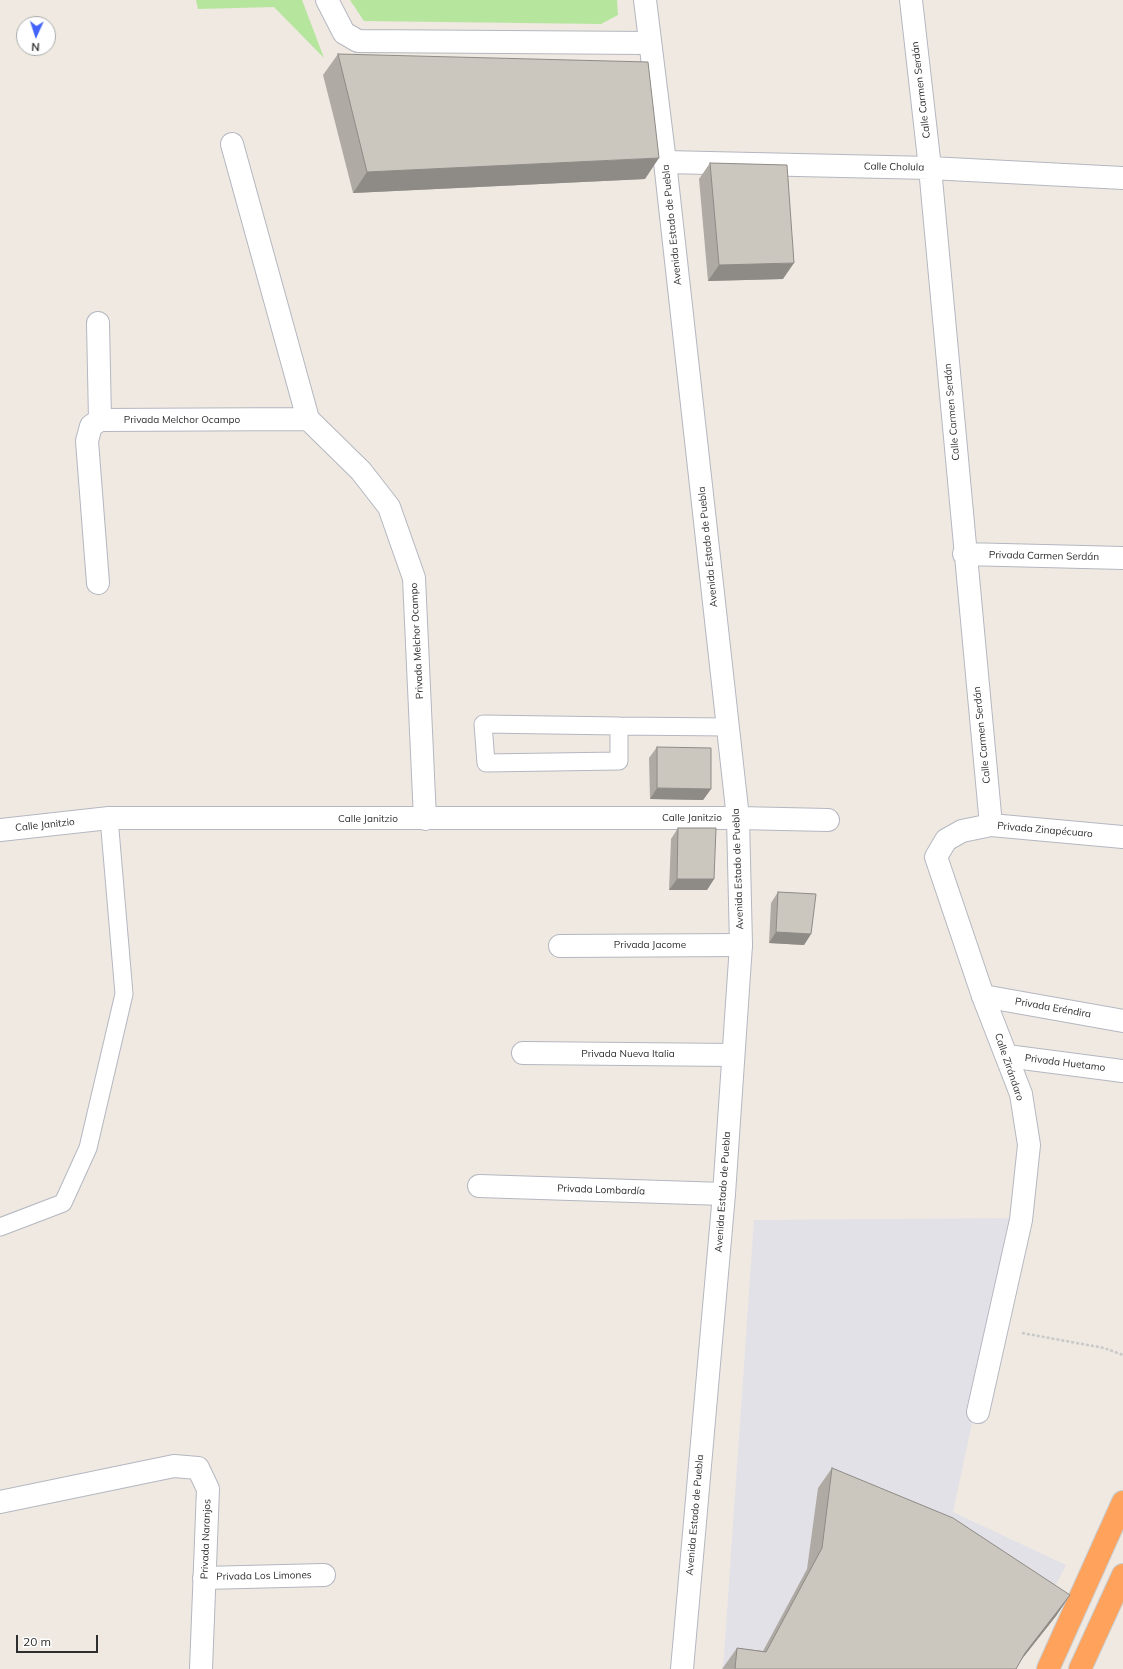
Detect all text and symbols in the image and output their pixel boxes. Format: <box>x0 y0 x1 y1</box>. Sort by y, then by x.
north arrow <box>16 16 56 56</box>
text: N <box>31 40 40 54</box>
street label: Calle Carmen Serdán <box>909 41 933 139</box>
street label: Calle Cholula <box>864 160 924 174</box>
street label: Avenida Estado de Puebla <box>660 164 684 286</box>
street label: Calle Carmen Serdán <box>942 363 962 461</box>
street label: Privada Melchor Ocampo <box>124 414 240 426</box>
street label: Avenida Estado de Puebla <box>696 486 720 608</box>
street label: Privada Carmen Serdán <box>989 549 1099 563</box>
street label: Privada Melchor Ocampo <box>408 583 426 699</box>
street label: Calle Carmen Serdán <box>971 686 993 784</box>
street label: Avenida Estado de Puebla <box>730 808 746 930</box>
street label: Calle Janitzio <box>662 812 722 824</box>
street label: Calle Janitzio <box>338 813 398 825</box>
street label: Calle Janitzio <box>15 816 75 834</box>
street label: Privada Zinapécuaro <box>997 820 1093 840</box>
street label: Privada Jacome <box>614 939 686 951</box>
street label: Privada Eréndira <box>1014 995 1092 1021</box>
street label: Calle Zirándaro <box>992 1032 1026 1102</box>
street label: Privada Nueva Italia <box>581 1048 675 1060</box>
street label: Privada Huetamo <box>1024 1052 1106 1074</box>
street label: Avenida Estado de Puebla <box>713 1131 733 1253</box>
street label: Privada Lombardía <box>557 1182 645 1198</box>
street label: Avenida Estado de Puebla <box>684 1454 706 1576</box>
street label: Privada Naranjos <box>199 1499 213 1579</box>
street label: Privada Los Limones <box>216 1569 312 1583</box>
scale bar <box>18 1627 100 1653</box>
text: 20 m <box>23 1634 51 1649</box>

